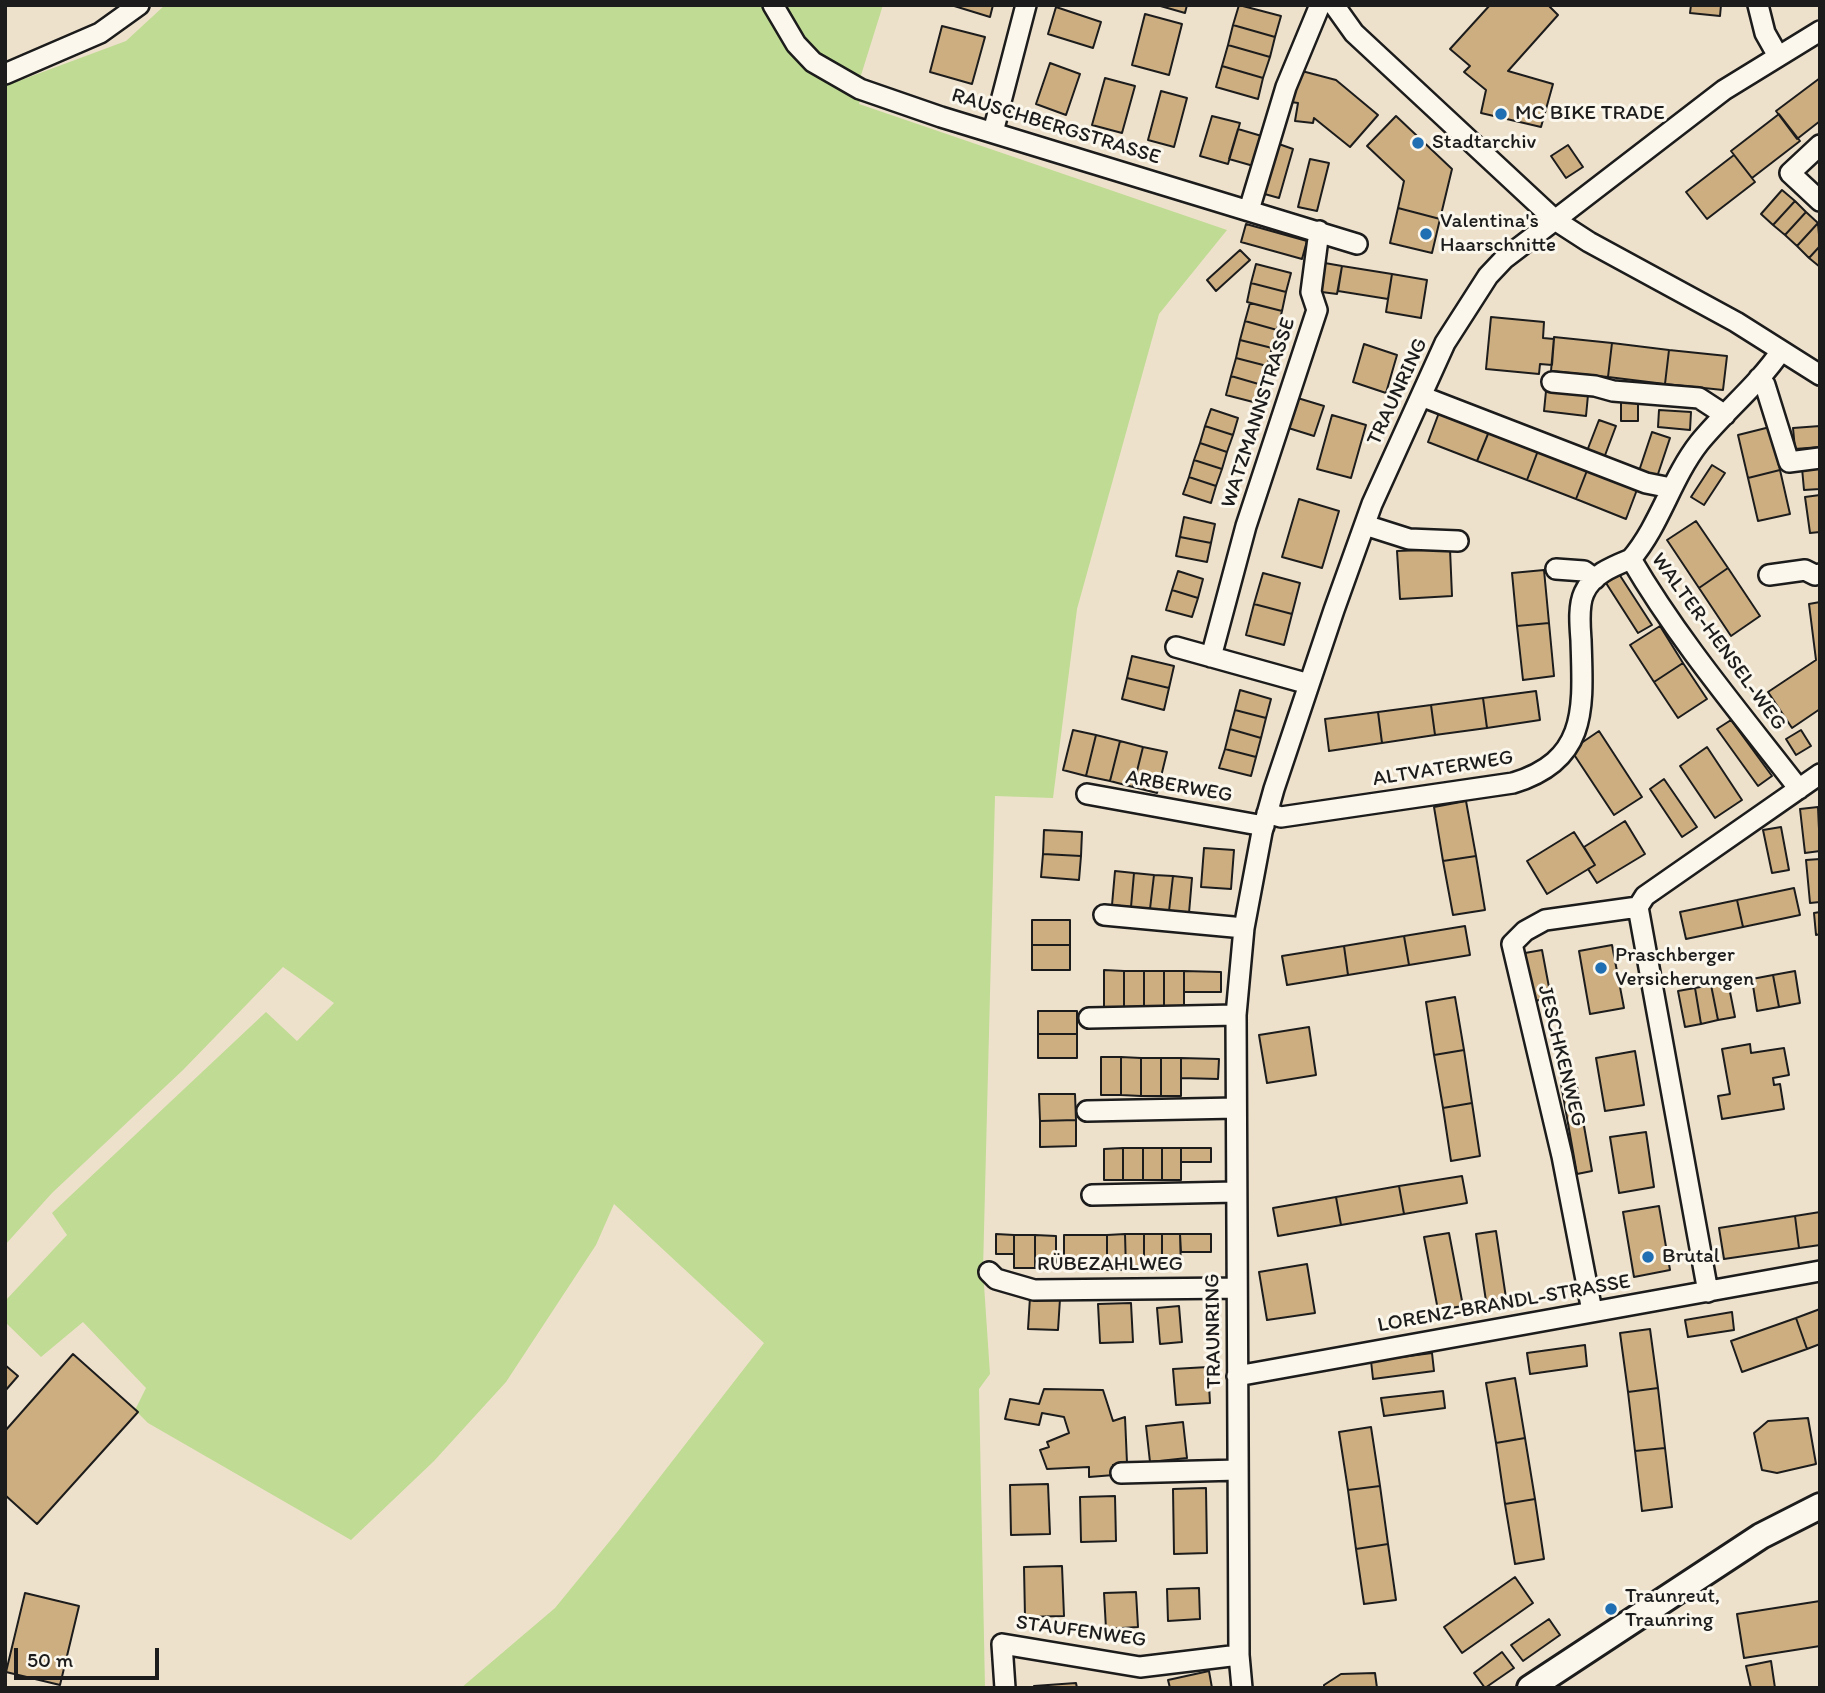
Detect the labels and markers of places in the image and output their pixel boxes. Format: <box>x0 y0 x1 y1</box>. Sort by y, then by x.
place label: MC BIKE TRADE <box>1515 101 1665 127</box>
marker: MC BIKE TRADE <box>1493 106 1509 122</box>
place label: Stadtarchiv <box>1432 130 1536 156</box>
marker: Stadtarchiv <box>1410 135 1426 151</box>
place label: Valentina's Haarschnitte <box>1440 209 1556 259</box>
marker: Valentina's Haarschnitte <box>1418 226 1434 242</box>
place label: Praschberger Versicherungen <box>1615 943 1754 993</box>
marker: Praschberger Versicherungen <box>1593 960 1609 976</box>
place label: Brutal <box>1662 1244 1720 1270</box>
marker: Brutal <box>1640 1249 1656 1265</box>
place label: Traunreut, Traunring <box>1625 1584 1720 1634</box>
marker: Traunreut, Traunring <box>1603 1601 1619 1617</box>

